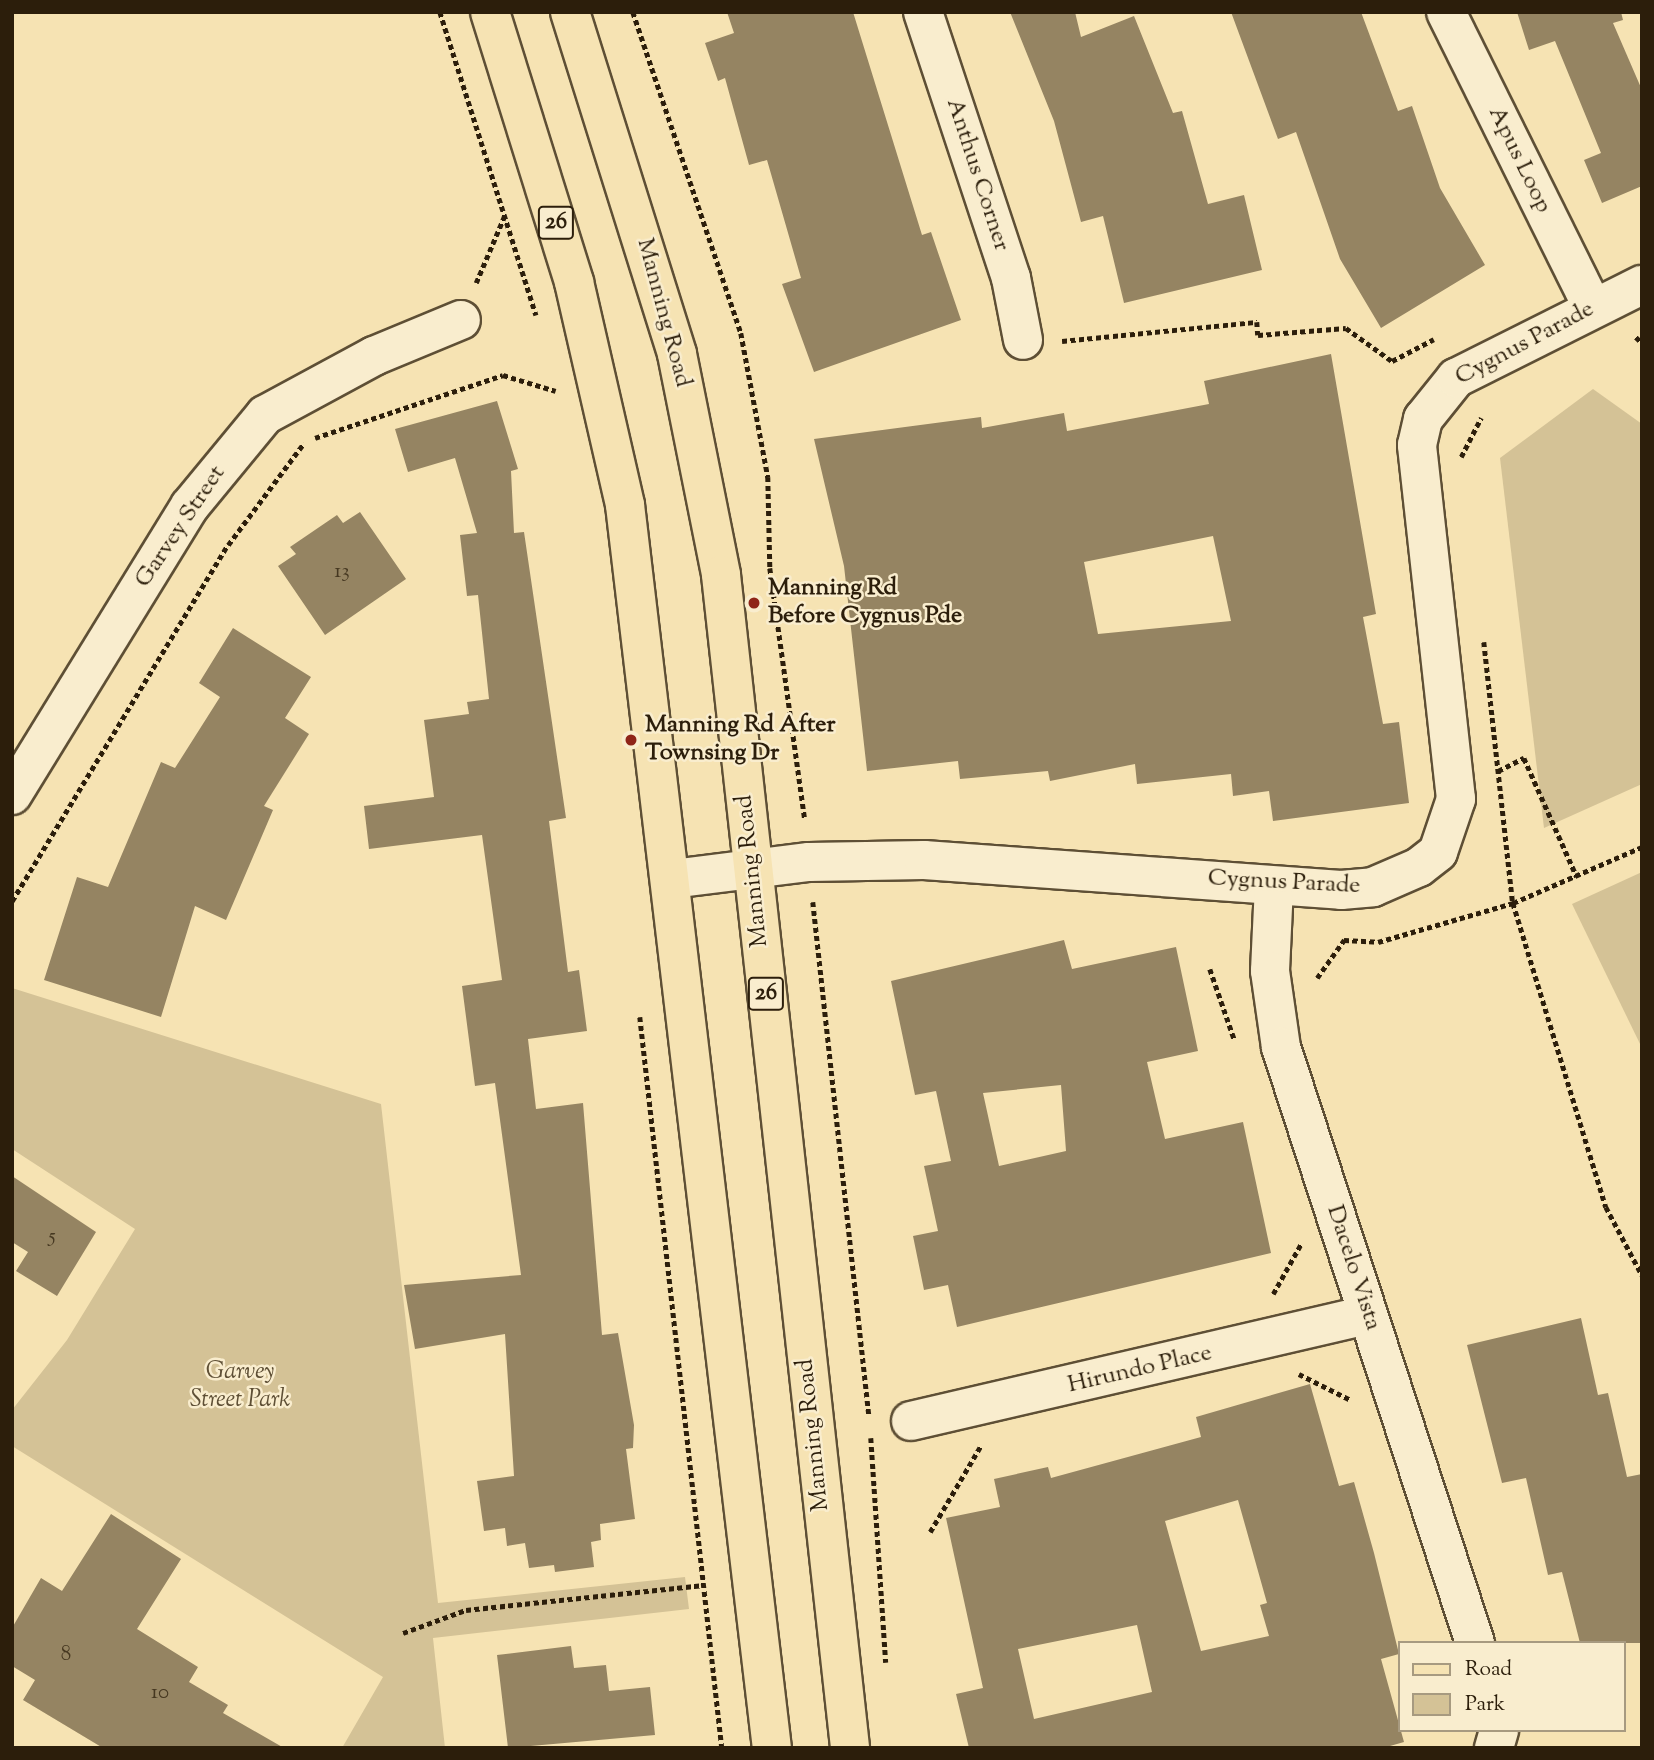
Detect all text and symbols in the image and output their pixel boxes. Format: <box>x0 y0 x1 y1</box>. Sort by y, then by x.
street label: Anthus Corner <box>939 95 1015 255</box>
street label: Apus Loop <box>1481 102 1557 218</box>
road number: 26 <box>537 204 575 243</box>
street label: Manning Road <box>629 235 697 391</box>
street label: Cygnus Parade <box>1451 295 1599 393</box>
street label: Garvey Street <box>130 460 232 594</box>
house number: 13 <box>334 559 350 585</box>
place label: Manning Rd Before Cygnus Pde <box>768 575 962 631</box>
marker: Manning Rd Before Cygnus Pde <box>746 595 762 611</box>
place label: Manning Rd After Townsing Dr <box>645 712 835 768</box>
marker: Manning Rd After Townsing Dr <box>623 732 639 748</box>
street label: Manning Road <box>731 793 775 949</box>
street label: Cygnus Parade <box>1207 865 1361 901</box>
road number: 26 <box>747 974 785 1014</box>
street label: Dacelo Vista <box>1319 1202 1387 1334</box>
house number: 5 <box>48 1224 56 1250</box>
street label: Hirundo Place <box>1065 1339 1215 1401</box>
street label: Manning Road <box>792 1357 836 1513</box>
park label: Garvey Street Park <box>190 1359 290 1415</box>
legend <box>1398 1641 1626 1732</box>
house number: 8 <box>61 1642 71 1668</box>
text: Road <box>1465 1655 1512 1685</box>
house number: 10 <box>151 1680 169 1706</box>
text: Park <box>1465 1690 1505 1720</box>

